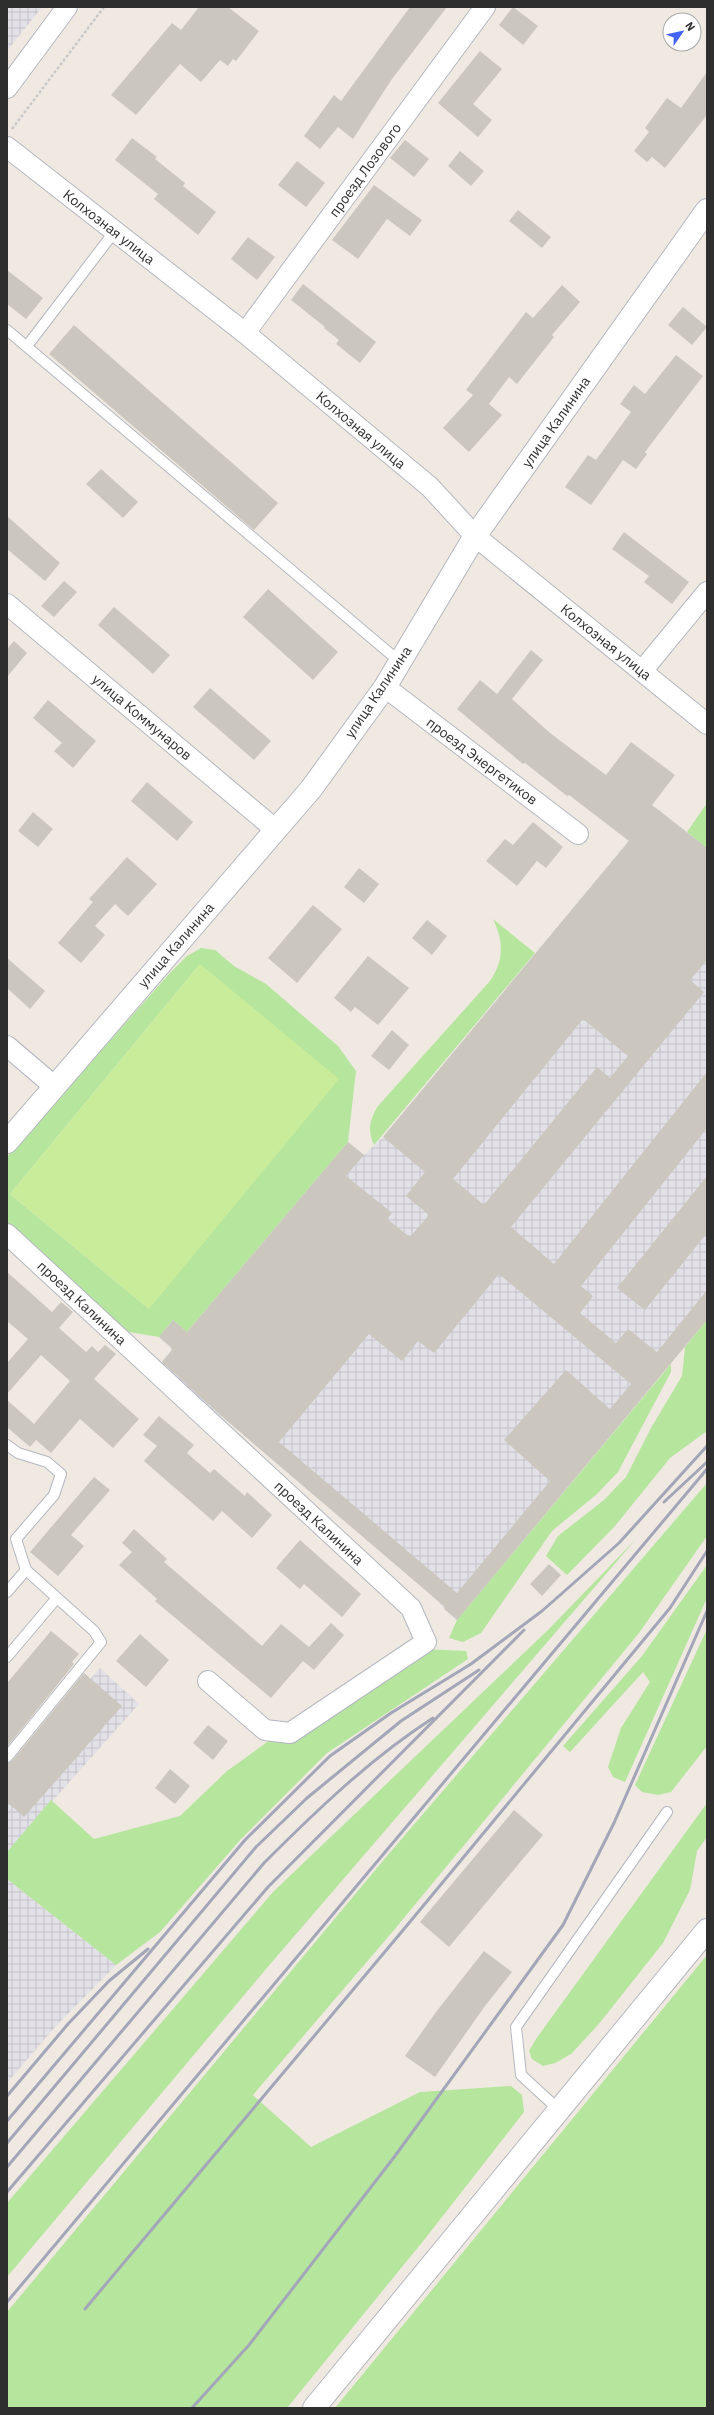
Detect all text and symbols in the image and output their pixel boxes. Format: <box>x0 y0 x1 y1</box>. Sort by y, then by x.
north arrow <box>662 12 702 52</box>
text: N <box>682 19 698 34</box>
street label: проезд Лозового <box>325 119 405 221</box>
street label: Колхозная улица <box>59 186 159 269</box>
street label: улица Калинина <box>518 373 594 471</box>
street label: Колхозная улица <box>312 387 410 473</box>
street label: Колхозная улица <box>557 600 655 684</box>
street label: улица Калинина <box>341 642 416 741</box>
street label: улица Коммунаров <box>88 670 196 764</box>
street label: проезд Энергетиков <box>423 713 541 809</box>
street label: улица Калинина <box>134 898 218 991</box>
street label: проезд Калинина <box>34 1257 131 1349</box>
street label: проезд Калинина <box>271 1477 368 1569</box>

